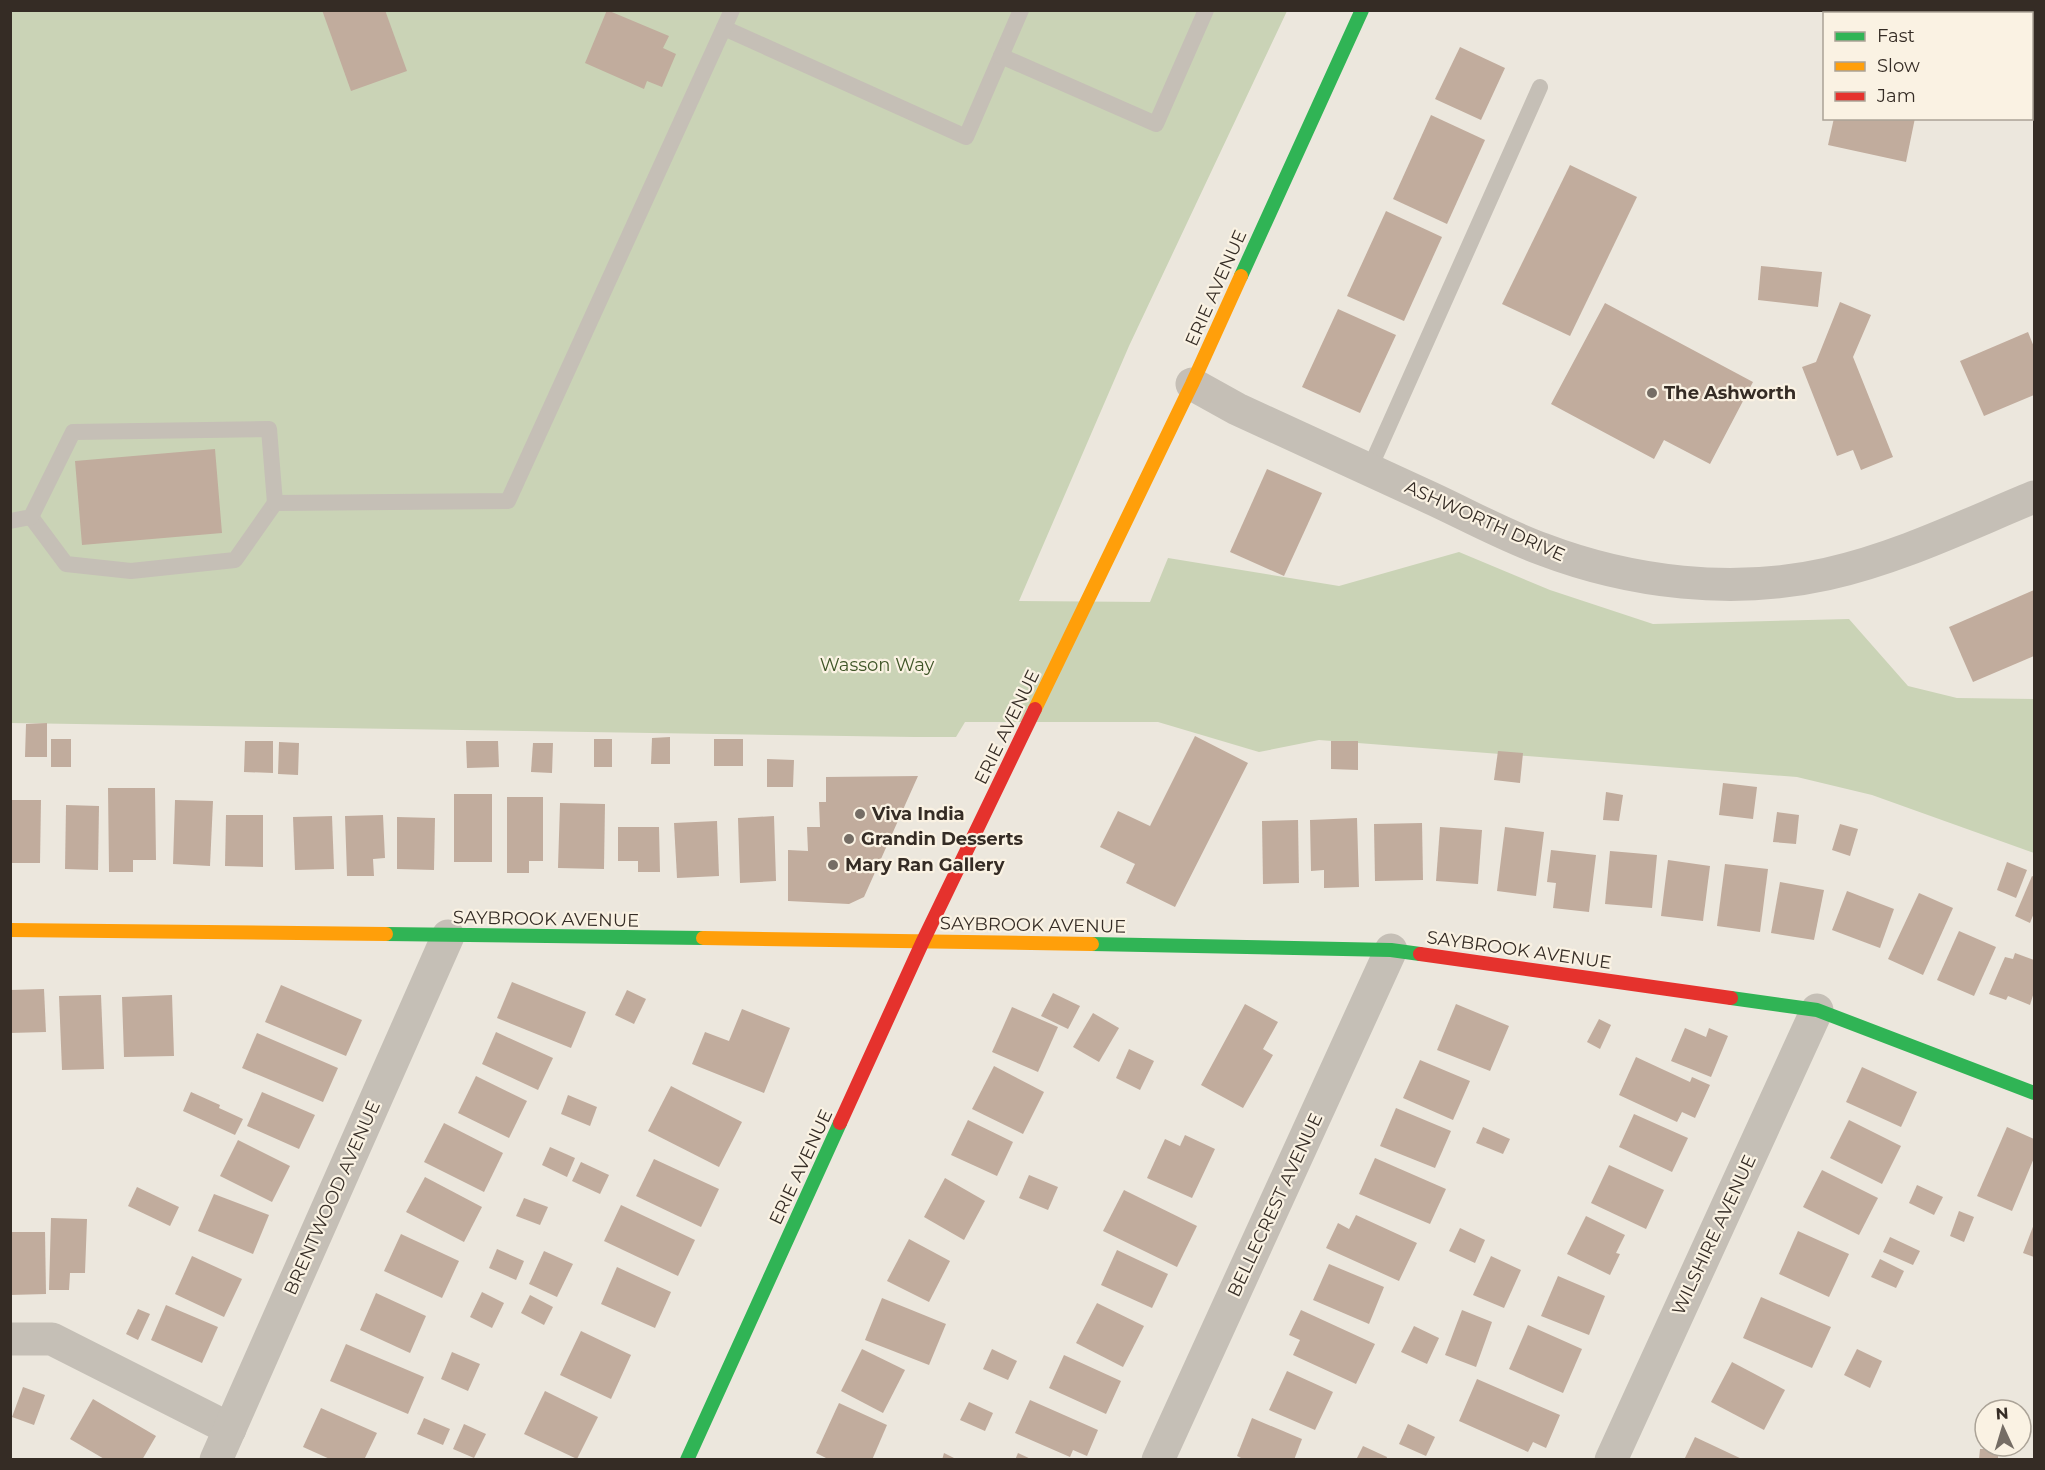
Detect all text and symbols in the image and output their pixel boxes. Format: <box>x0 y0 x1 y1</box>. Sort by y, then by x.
legend <box>1823 12 2033 120</box>
text: Fast <box>1877 25 1915 47</box>
text: Slow <box>1877 55 1920 77</box>
text: Jam <box>1876 85 1916 107</box>
street label: ERIE AVENUE <box>1181 227 1251 349</box>
place label: The Ashworth <box>1664 382 1796 404</box>
marker: The Ashworth <box>1645 386 1659 400</box>
street label: ASHWORTH DRIVE <box>1402 476 1568 566</box>
park label: Wasson Way <box>820 654 934 676</box>
street label: ERIE AVENUE <box>970 666 1044 788</box>
place label: Viva India <box>871 803 965 825</box>
marker: Viva India <box>853 807 867 821</box>
place label: Grandin Desserts <box>861 828 1024 850</box>
marker: Grandin Desserts <box>842 832 856 846</box>
place label: Mary Ran Gallery <box>845 854 1005 876</box>
marker: Mary Ran Gallery <box>826 858 840 872</box>
street label: SAYBROOK AVENUE <box>453 906 639 932</box>
street label: SAYBROOK AVENUE <box>940 912 1126 938</box>
street label: SAYBROOK AVENUE <box>1425 926 1613 974</box>
street label: BRENTWOOD AVENUE <box>279 1097 385 1299</box>
street label: ERIE AVENUE <box>765 1106 837 1228</box>
street label: BELLECREST AVENUE <box>1223 1110 1327 1300</box>
street label: WILSHIRE AVENUE <box>1667 1151 1761 1319</box>
north arrow <box>1973 1398 2033 1458</box>
text: N <box>1995 1404 2009 1423</box>

